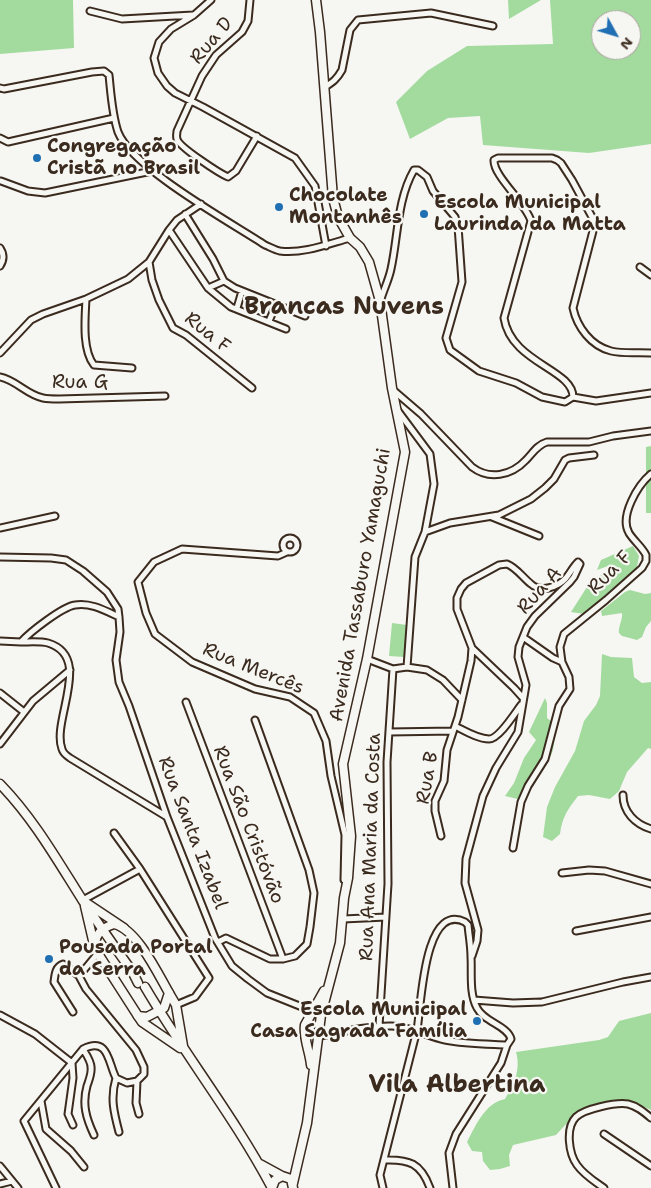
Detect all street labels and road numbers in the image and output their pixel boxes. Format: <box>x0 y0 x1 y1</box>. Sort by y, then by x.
street label: Rua D <box>186 13 238 69</box>
street label: Rua F <box>179 308 235 358</box>
street label: Rua G <box>52 372 108 394</box>
street label: Avenida Tassaburo Yamaguchi <box>326 446 396 724</box>
street label: Rua F <box>583 546 637 600</box>
street label: Rua A <box>513 563 567 619</box>
street label: Rua Mercês <box>199 638 307 700</box>
street label: Rua Ana Maria da Costa <box>356 733 386 961</box>
street label: Rua São Cristóvão <box>207 743 289 907</box>
street label: Rua B <box>412 750 444 806</box>
street label: Rua Santa Izabel <box>152 754 232 912</box>

